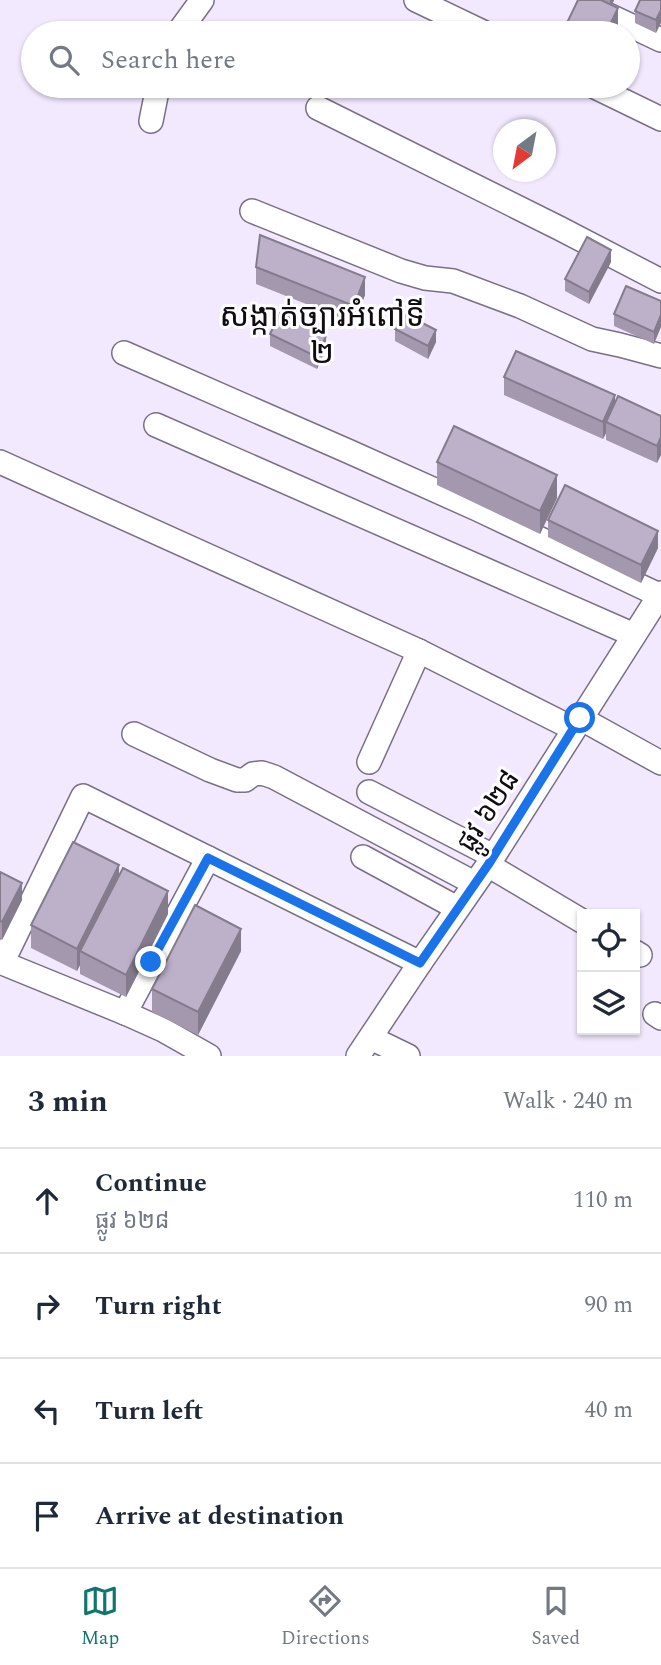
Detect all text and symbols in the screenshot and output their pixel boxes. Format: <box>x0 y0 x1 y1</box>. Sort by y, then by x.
search box <box>21 21 640 98</box>
text: Search here <box>101 40 236 80</box>
icon: search <box>45 41 83 79</box>
north arrow <box>493 119 556 182</box>
district label: សង្កាត់ច្បារអំពៅទី ២ <box>219 292 425 378</box>
route start <box>564 702 595 733</box>
street label: ផ្លូវ ៦២៨ <box>446 761 533 862</box>
map controls <box>577 909 640 1035</box>
button: locate <box>577 909 640 972</box>
route end <box>135 946 166 977</box>
button: layers <box>577 972 640 1035</box>
text: 3 min <box>28 1079 108 1125</box>
text: Walk · 240 m <box>503 1084 633 1119</box>
text: Continue <box>95 1163 207 1203</box>
icon: ahead <box>28 1182 66 1220</box>
text: 110 m <box>573 1183 633 1218</box>
text: ផ្លូវ ៦២៨ <box>95 1204 169 1239</box>
text: Turn right <box>95 1286 222 1326</box>
icon: right <box>28 1287 66 1325</box>
text: 90 m <box>584 1288 633 1323</box>
text: Turn left <box>95 1391 203 1431</box>
icon: left <box>28 1392 66 1430</box>
text: 40 m <box>584 1393 633 1428</box>
text: Arrive at destination <box>95 1496 344 1536</box>
icon: arrive <box>28 1497 66 1535</box>
tab: Map <box>81 1582 119 1653</box>
tab: Directions <box>281 1582 370 1653</box>
tab: Saved <box>531 1582 580 1653</box>

